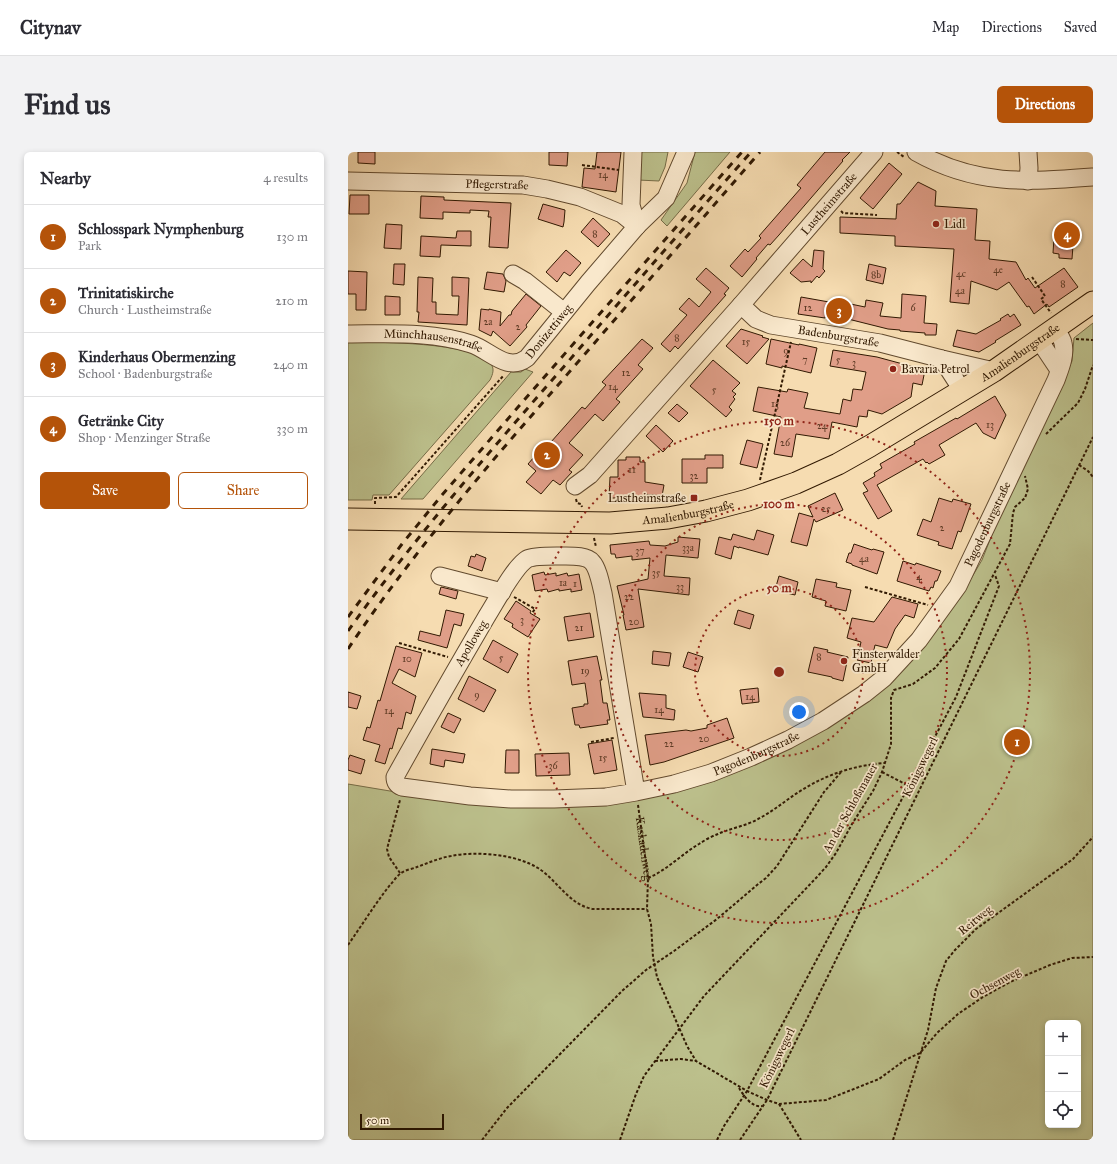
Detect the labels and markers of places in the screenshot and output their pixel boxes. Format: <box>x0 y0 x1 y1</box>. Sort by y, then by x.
place label: Lidl <box>944 217 966 231</box>
marker: Lidl <box>931 219 941 229</box>
pin: 4 <box>1054 220 1080 250</box>
pin: 3 <box>826 296 852 326</box>
place label: Bavaria Petrol <box>901 362 970 376</box>
marker: Bavaria Petrol <box>888 364 898 374</box>
pin: 2 <box>534 440 560 470</box>
place label: Lustheimstraße <box>608 491 686 505</box>
marker: Lustheimstraße <box>689 493 699 503</box>
place label: Finsterwalder GmbH <box>852 647 920 675</box>
marker: Finsterwalder GmbH <box>839 656 849 666</box>
centre of rings <box>772 665 786 679</box>
pin: 1 <box>1004 727 1030 757</box>

